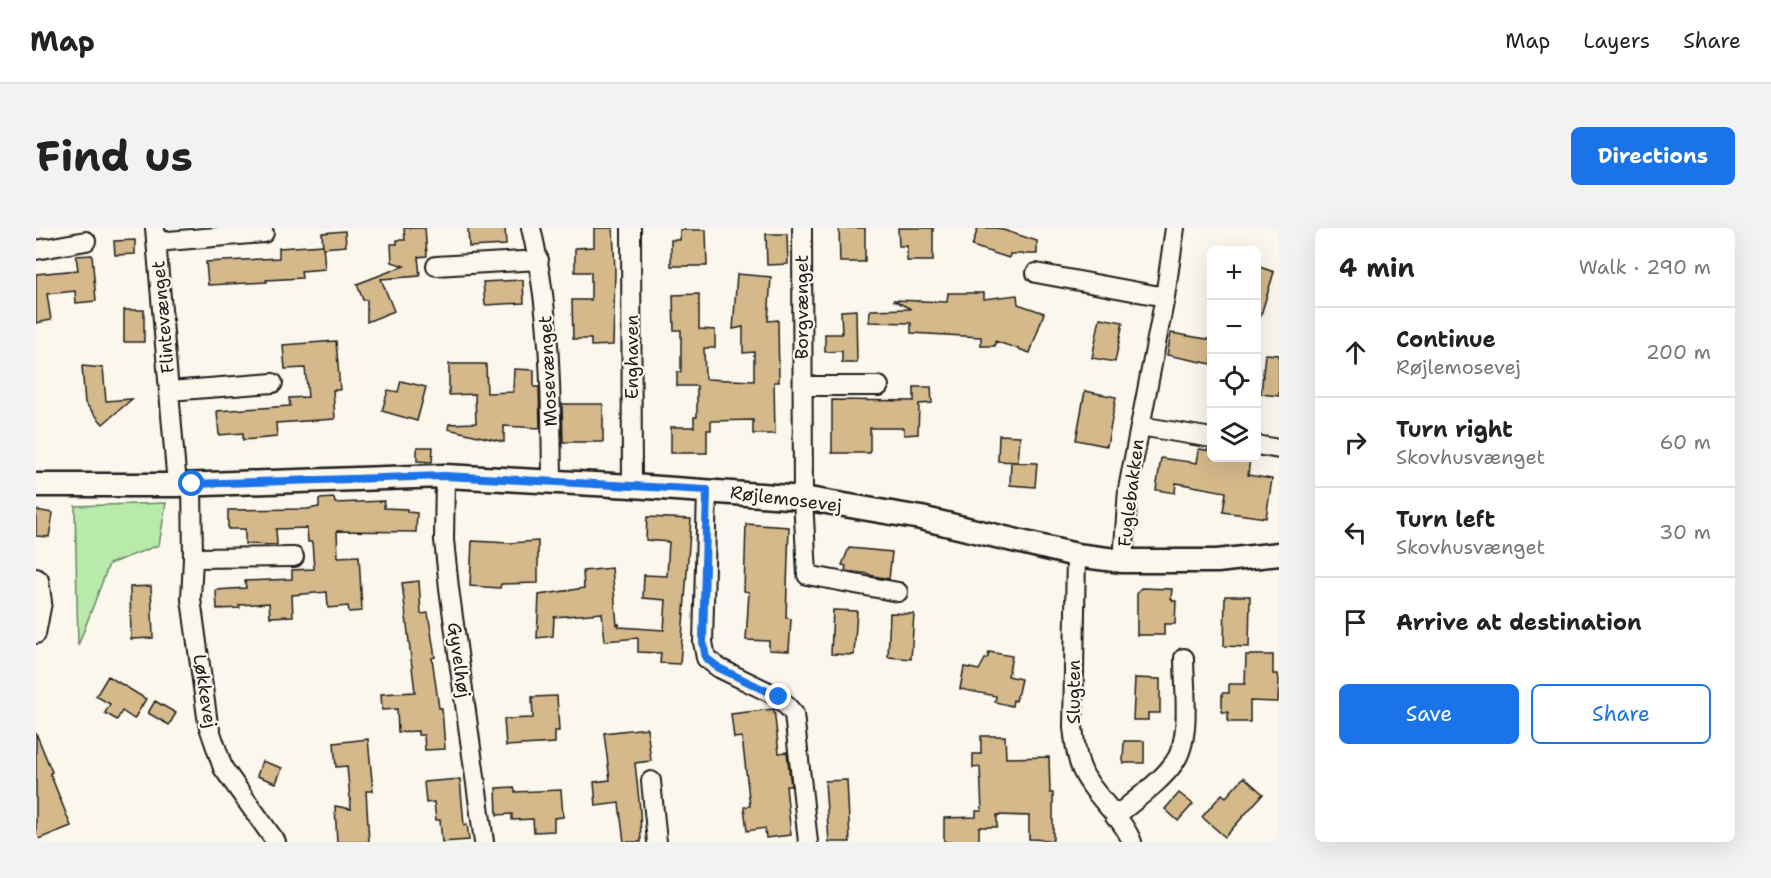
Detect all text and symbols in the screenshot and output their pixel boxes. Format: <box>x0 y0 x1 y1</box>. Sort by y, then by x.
text: Map <box>30 22 95 60</box>
text: Map <box>1505 27 1550 55</box>
text: Layers <box>1583 27 1650 55</box>
text: Share <box>1683 27 1741 55</box>
button: Directions <box>1571 127 1735 185</box>
text: Find us <box>36 128 193 184</box>
map controls <box>1207 246 1261 462</box>
button: + <box>1207 246 1261 300</box>
text: 4 min <box>1339 250 1415 285</box>
text: Walk · 290 m <box>1579 254 1711 280</box>
street label: Borgvænget <box>790 255 814 359</box>
street label: Flintevænget <box>146 260 180 374</box>
button: − <box>1207 300 1261 354</box>
street label: Mosevænget <box>533 315 563 427</box>
street label: Enghaven <box>620 315 644 399</box>
text: Continue <box>1396 325 1496 354</box>
icon: ahead <box>1339 336 1372 369</box>
text: 200 m <box>1646 339 1711 365</box>
button: locate <box>1207 354 1261 408</box>
text: Røjlemosevej <box>1396 354 1521 380</box>
button: layers <box>1207 408 1261 462</box>
text: Turn right <box>1396 415 1513 444</box>
icon: right <box>1339 426 1372 459</box>
text: 60 m <box>1659 429 1711 455</box>
street label: Fuglebakken <box>1112 438 1150 548</box>
text: Skovhusvænget <box>1396 444 1545 470</box>
route start <box>178 470 204 496</box>
street label: Røjlemosevej <box>729 480 843 518</box>
text: Turn left <box>1396 505 1495 534</box>
icon: left <box>1339 516 1372 549</box>
text: 30 m <box>1659 519 1711 545</box>
text: Skovhusvænget <box>1396 534 1545 560</box>
icon: arrive <box>1339 606 1372 639</box>
text: Arrive at destination <box>1396 608 1642 637</box>
street label: Gyvelhøj <box>442 621 476 699</box>
street label: Løkkevej <box>187 652 223 730</box>
street label: Slugten <box>1062 660 1086 724</box>
route end <box>765 683 791 709</box>
button: Save <box>1339 684 1519 744</box>
button: Share <box>1531 684 1711 744</box>

